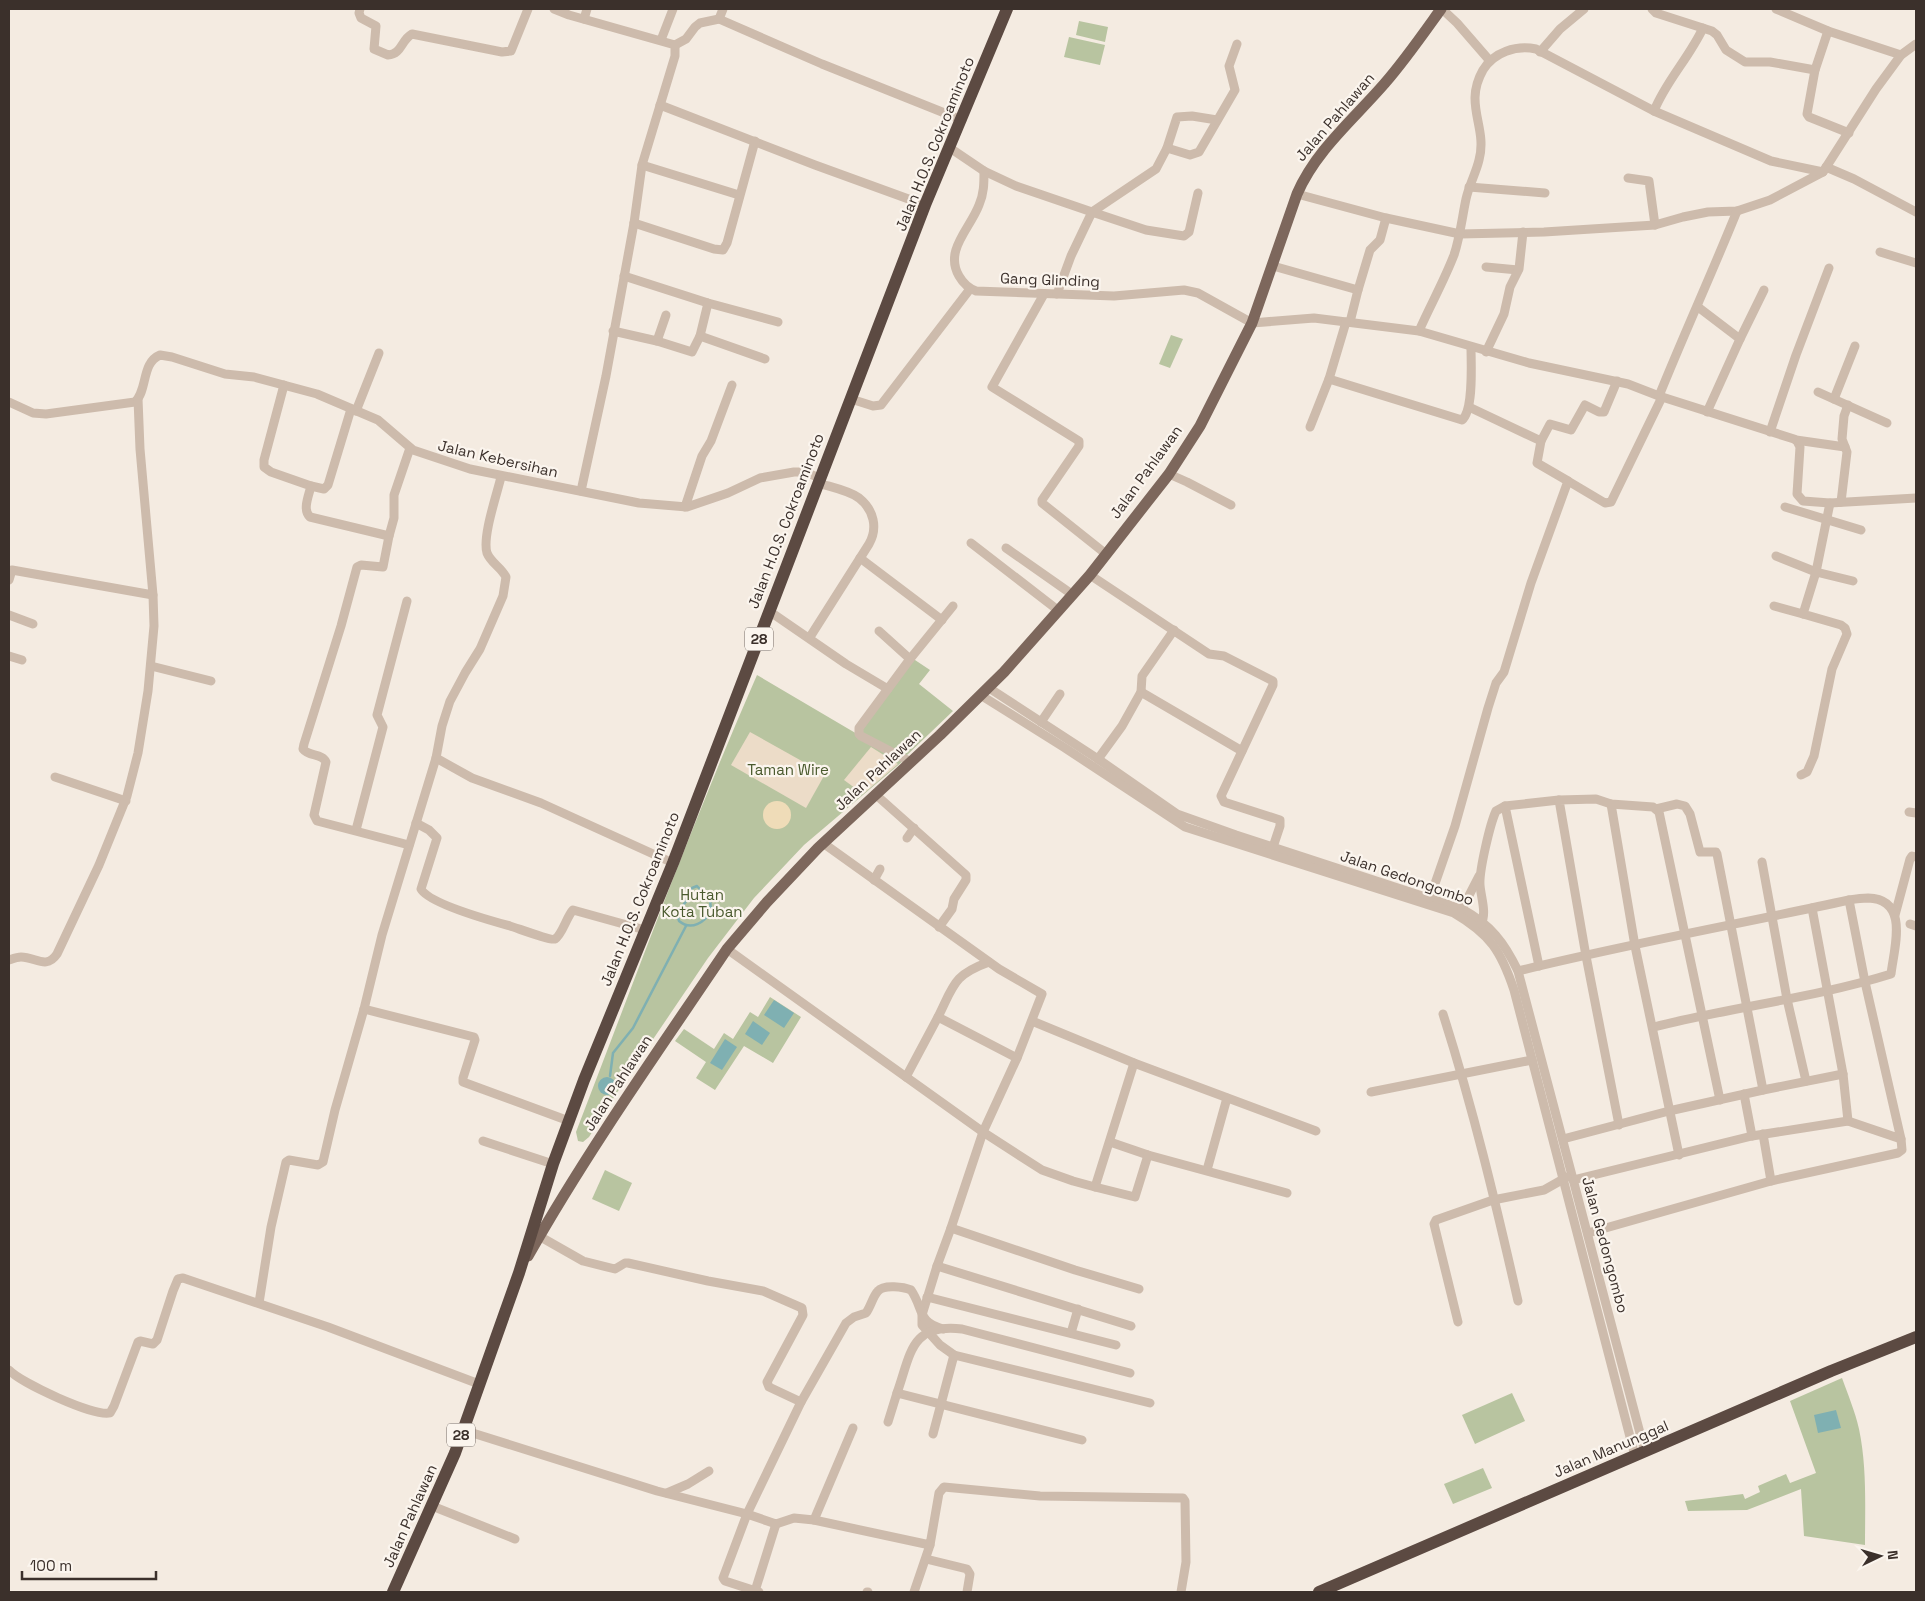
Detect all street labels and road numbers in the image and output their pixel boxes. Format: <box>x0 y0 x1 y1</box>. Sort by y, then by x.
street label: Jalan H.O.S. Cokroaminoto <box>891 54 978 234</box>
street label: Jalan Pahlawan <box>1291 69 1378 165</box>
street label: Gang Glinding <box>1000 268 1100 291</box>
street label: Jalan Pahlawan <box>1105 421 1186 522</box>
street label: Jalan H.O.S. Cokroaminoto <box>743 430 828 611</box>
street label: Jalan Kebersihan <box>436 435 560 482</box>
road number: 28 <box>745 628 773 650</box>
street label: Jalan Pahlawan <box>831 725 925 814</box>
street label: Jalan H.O.S. Cokroaminoto <box>596 809 683 989</box>
street label: Jalan Gedongombo <box>1338 846 1477 909</box>
street label: Jalan Pahlawan <box>579 1031 656 1134</box>
street label: Jalan Gedongombo <box>1578 1175 1633 1315</box>
street label: Jalan Manunggal <box>1550 1416 1671 1481</box>
road number: 28 <box>447 1424 475 1446</box>
street label: Jalan Pahlawan <box>378 1461 441 1570</box>

